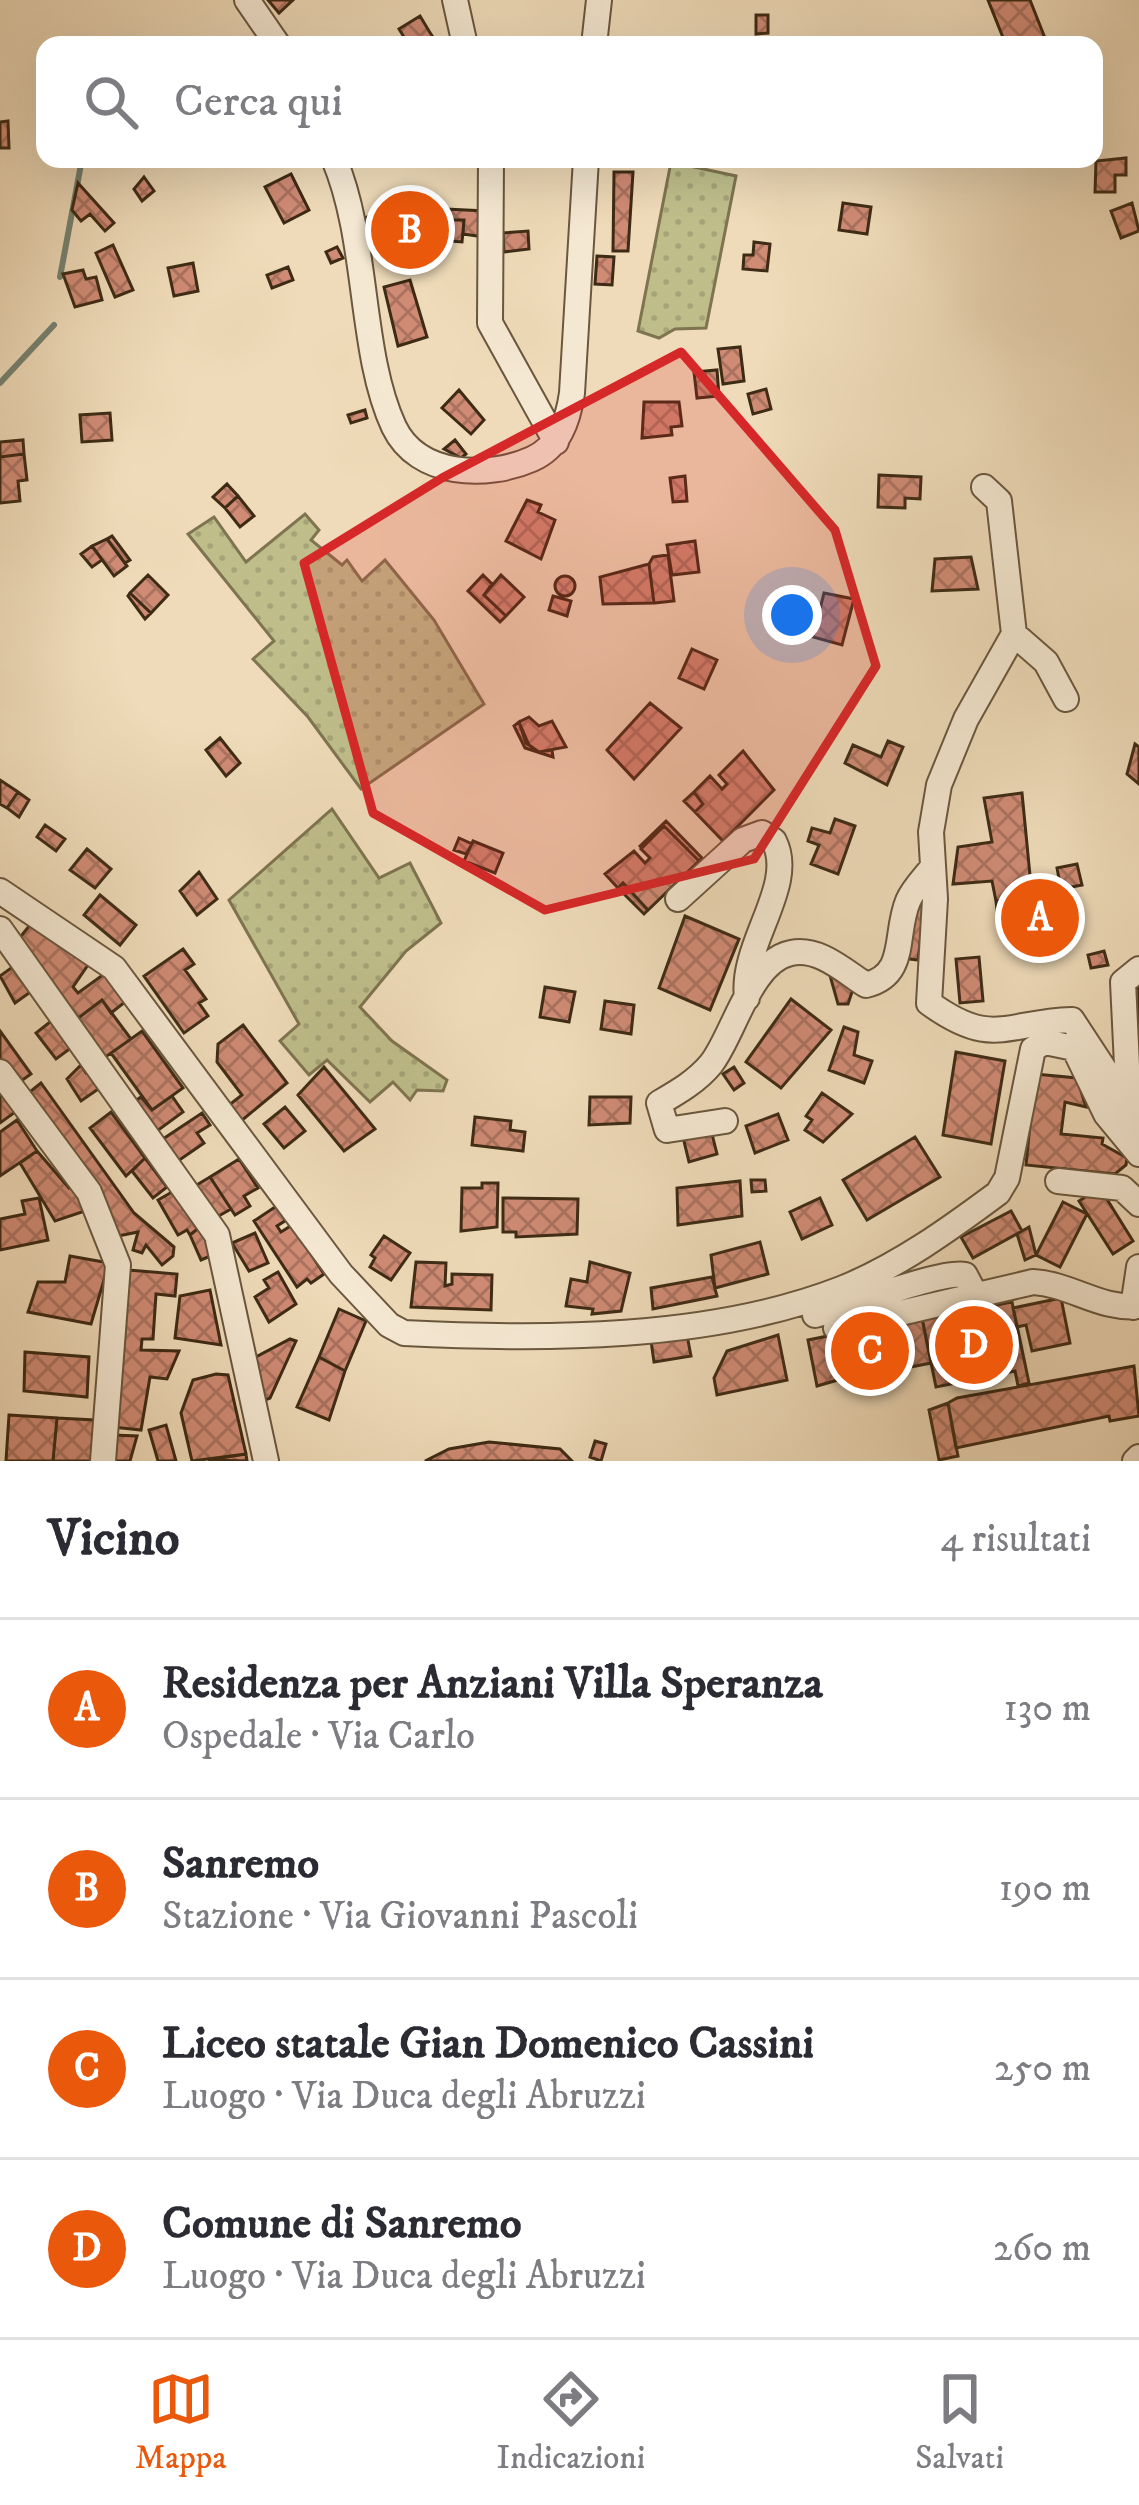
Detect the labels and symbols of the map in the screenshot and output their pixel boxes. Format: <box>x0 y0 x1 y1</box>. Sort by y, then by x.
pin: B <box>371 185 449 275</box>
your location <box>762 585 822 645</box>
pin: A <box>1001 873 1079 963</box>
pin: D <box>935 1300 1013 1390</box>
pin: C <box>831 1306 909 1396</box>

